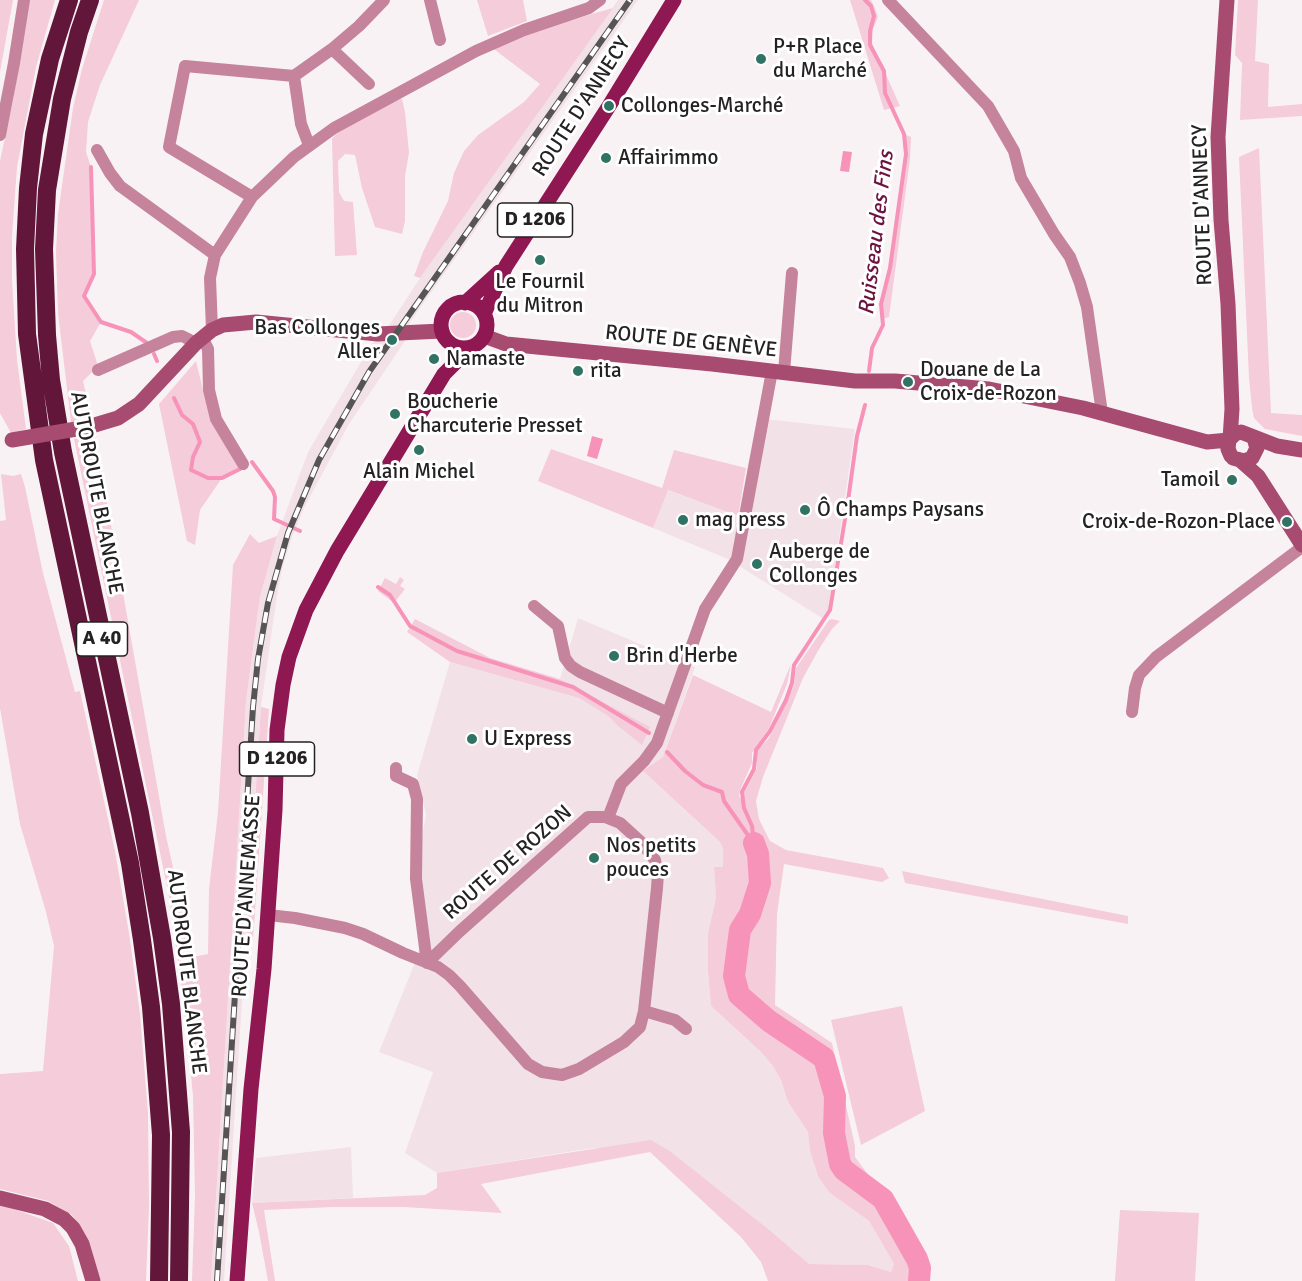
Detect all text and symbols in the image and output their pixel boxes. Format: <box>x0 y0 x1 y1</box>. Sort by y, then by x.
street label: ROUTE D'ANNECY <box>528 33 636 181</box>
place label: P+R Place du Marché <box>773 34 867 84</box>
marker: P+R Place du Marché <box>754 52 768 66</box>
place label: Collonges-Marché <box>621 93 784 119</box>
marker: Collonges-Marché <box>602 99 616 113</box>
street label: ROUTE D'ANNECY <box>1188 124 1218 286</box>
place label: Affairimmo <box>618 145 719 171</box>
water label: Ruisseau des Fins <box>854 149 900 317</box>
marker: Affairimmo <box>599 151 613 165</box>
road number: D 1206 <box>498 203 572 237</box>
marker: Le Fournil du Mitron <box>533 253 547 267</box>
place label: Le Fournil du Mitron <box>495 269 585 319</box>
place label: Bas Collonges Aller <box>254 315 380 365</box>
street label: ROUTE DE GENÈVE <box>604 320 778 364</box>
marker: Bas Collonges Aller <box>385 333 399 347</box>
place label: Namaste <box>446 346 525 372</box>
marker: Namaste <box>427 352 441 366</box>
place label: Douane de La Croix-de-Rozon <box>920 357 1057 407</box>
place label: rita <box>590 358 622 384</box>
marker: rita <box>571 364 585 378</box>
marker: Douane de La Croix-de-Rozon <box>901 375 915 389</box>
street label: AUTOROUTE BLANCHE <box>64 389 128 597</box>
place label: Boucherie Charcuterie Presset <box>407 389 583 439</box>
marker: Boucherie Charcuterie Presset <box>388 407 402 421</box>
marker: Alain Michel <box>412 443 426 457</box>
place label: Alain Michel <box>363 459 475 485</box>
place label: Tamoil <box>1161 467 1220 493</box>
marker: Tamoil <box>1225 473 1239 487</box>
place label: Ô Champs Paysans <box>817 497 984 523</box>
marker: Ô Champs Paysans <box>798 503 812 517</box>
place label: mag press <box>695 507 785 533</box>
place label: Croix-de-Rozon-Place <box>1082 509 1275 535</box>
marker: mag press <box>676 513 690 527</box>
marker: Croix-de-Rozon-Place <box>1280 515 1294 529</box>
place label: Auberge de Collonges <box>769 539 870 589</box>
marker: Auberge de Collonges <box>750 557 764 571</box>
road number: A 40 <box>76 622 128 656</box>
place label: Brin d'Herbe <box>626 643 738 669</box>
marker: Brin d'Herbe <box>607 649 621 663</box>
place label: U Express <box>484 726 572 752</box>
marker: U Express <box>465 732 479 746</box>
road number: D 1206 <box>240 742 314 776</box>
street label: ROUTE D'ANNEMASSE <box>227 794 267 998</box>
street label: ROUTE DE ROZON <box>439 800 577 926</box>
place label: Nos petits pouces <box>606 833 696 883</box>
marker: Nos petits pouces <box>587 851 601 865</box>
street label: AUTOROUTE BLANCHE <box>161 868 211 1076</box>

